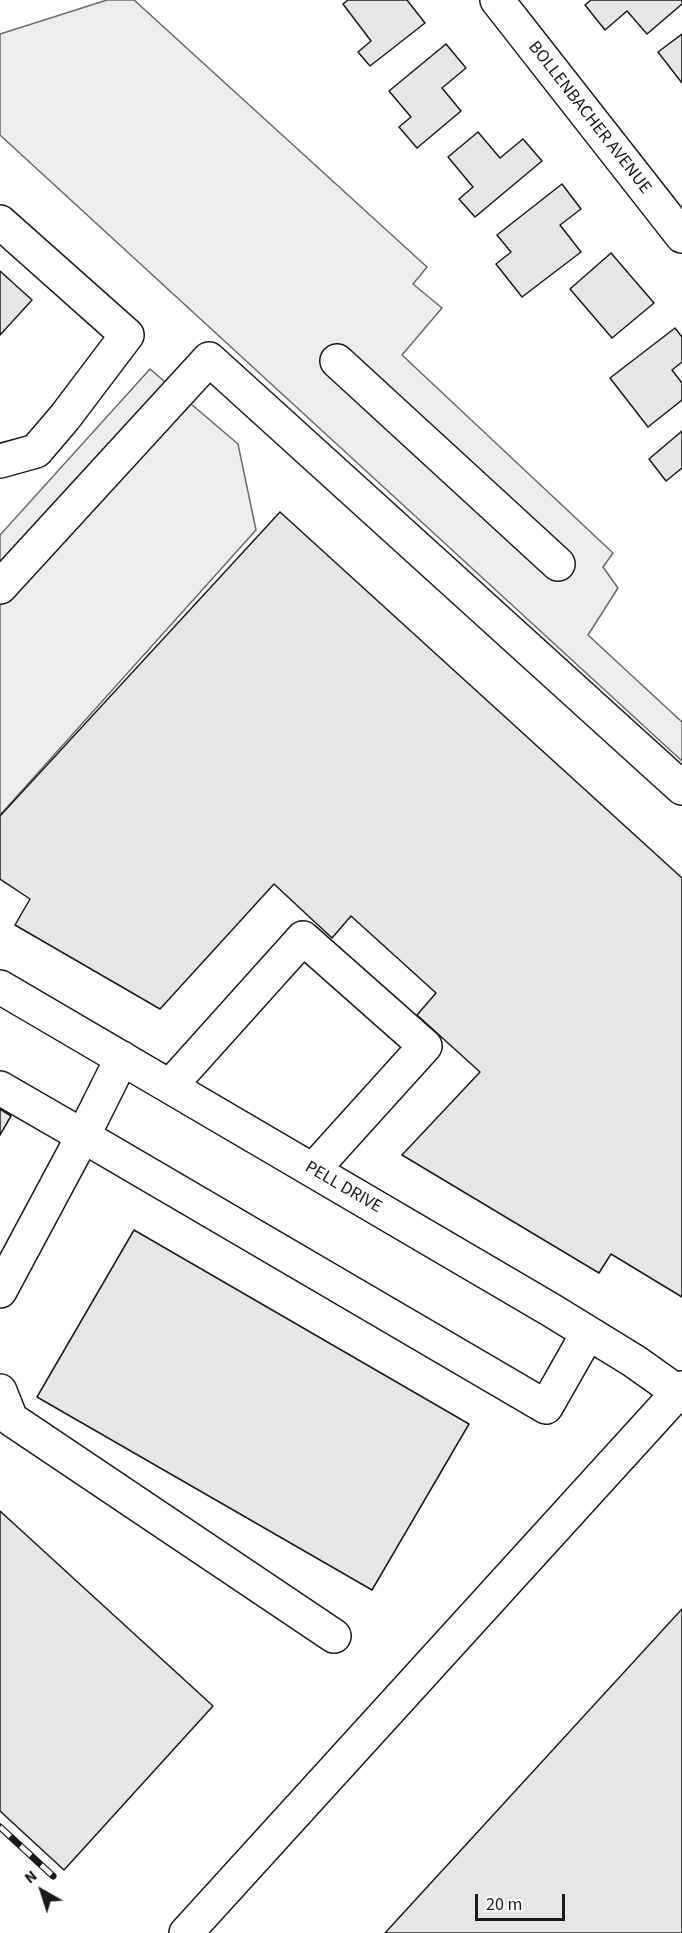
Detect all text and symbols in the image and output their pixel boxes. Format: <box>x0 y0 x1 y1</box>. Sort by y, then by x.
street label: BOLLENBACHER AVENUE <box>523 37 655 199</box>
street label: PELL DRIVE <box>301 1157 385 1219</box>
north arrow <box>12 1861 72 1921</box>
text: N <box>20 1865 42 1889</box>
scale bar <box>478 1882 568 1920</box>
text: 20 m <box>486 1892 522 1917</box>

